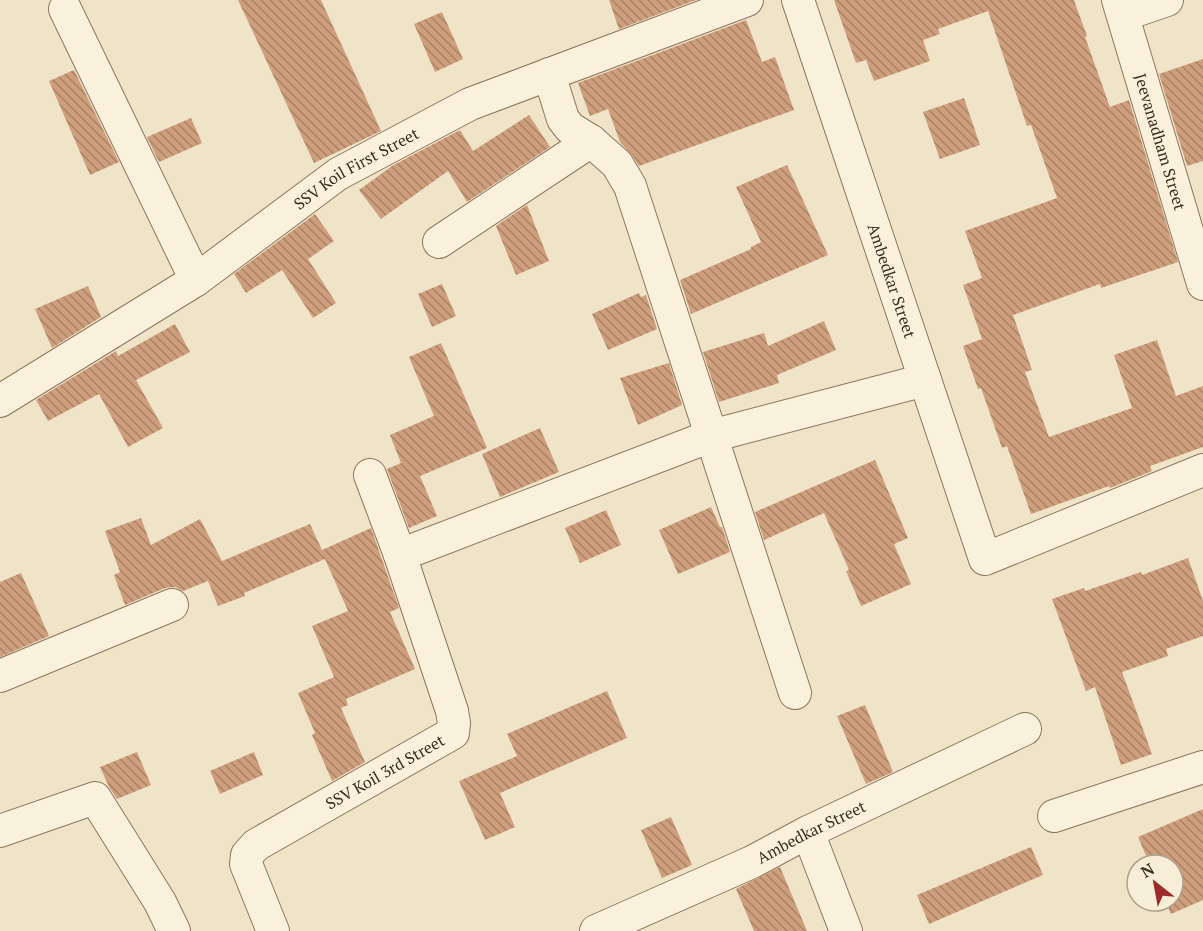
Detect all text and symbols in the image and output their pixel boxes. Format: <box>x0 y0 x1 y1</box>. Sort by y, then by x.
street label: Jeevanadham Street <box>1130 71 1191 213</box>
street label: SSV Koil First Street <box>289 122 423 214</box>
street label: Ambedkar Street <box>863 221 921 341</box>
street label: SSV Koil 3rd Street <box>321 729 448 814</box>
street label: Ambedkar Street <box>753 795 869 869</box>
north arrow <box>1125 853 1185 913</box>
text: N <box>1136 858 1158 883</box>

